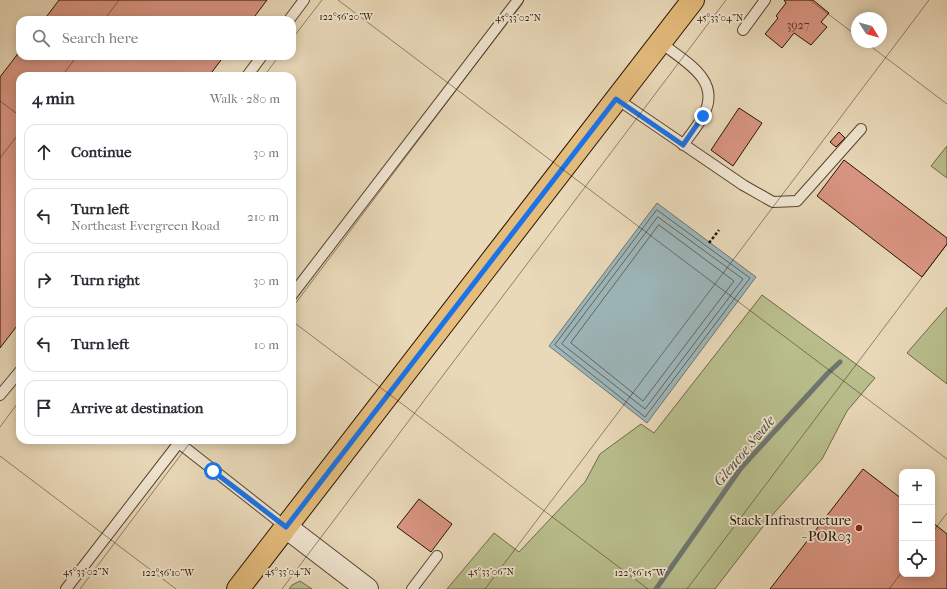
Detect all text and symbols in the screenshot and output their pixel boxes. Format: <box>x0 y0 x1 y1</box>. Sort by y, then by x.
text: 122°56'20"W <box>319 11 374 23</box>
text: 45°33'02"N <box>495 12 541 24</box>
text: 45°33'04"N <box>697 12 744 24</box>
north arrow <box>851 12 887 48</box>
search box <box>16 16 296 60</box>
house number: 3927 <box>786 18 810 32</box>
icon: search <box>30 27 52 49</box>
text: Search here <box>62 29 138 47</box>
text: 4 min <box>32 88 75 108</box>
text: Walk · 280 m <box>210 91 280 106</box>
route end <box>694 107 712 125</box>
icon: ahead <box>33 141 55 163</box>
text: Continue <box>71 143 131 161</box>
text: 30 m <box>253 145 279 160</box>
text: Turn left <box>71 200 129 218</box>
icon: left <box>33 205 55 227</box>
text: 210 m <box>247 209 279 224</box>
text: Northeast Evergreen Road <box>71 218 220 233</box>
icon: right <box>33 269 55 291</box>
text: Turn right <box>71 271 140 289</box>
text: 30 m <box>253 273 279 288</box>
icon: left <box>33 333 55 355</box>
text: Turn left <box>71 335 129 353</box>
text: 10 m <box>254 337 279 352</box>
icon: arrive <box>33 397 55 419</box>
text: Arrive at destination <box>71 399 203 417</box>
water label: Glencoe Swale <box>709 411 779 490</box>
route start <box>204 462 222 480</box>
map controls <box>899 469 935 577</box>
button: + <box>899 469 935 505</box>
button: − <box>899 505 935 541</box>
place label: Stack Infrastructure - POR03 <box>729 512 851 545</box>
marker: Stack Infrastructure - POR03 <box>854 523 864 533</box>
button: locate <box>899 541 935 577</box>
text: 45°33'02"N <box>63 566 109 578</box>
text: 45°33'04"N <box>265 566 312 578</box>
text: 45°33'06"N <box>468 566 515 578</box>
text: 122°56'10"W <box>142 567 195 579</box>
text: 122°56'15"W <box>615 567 667 579</box>

